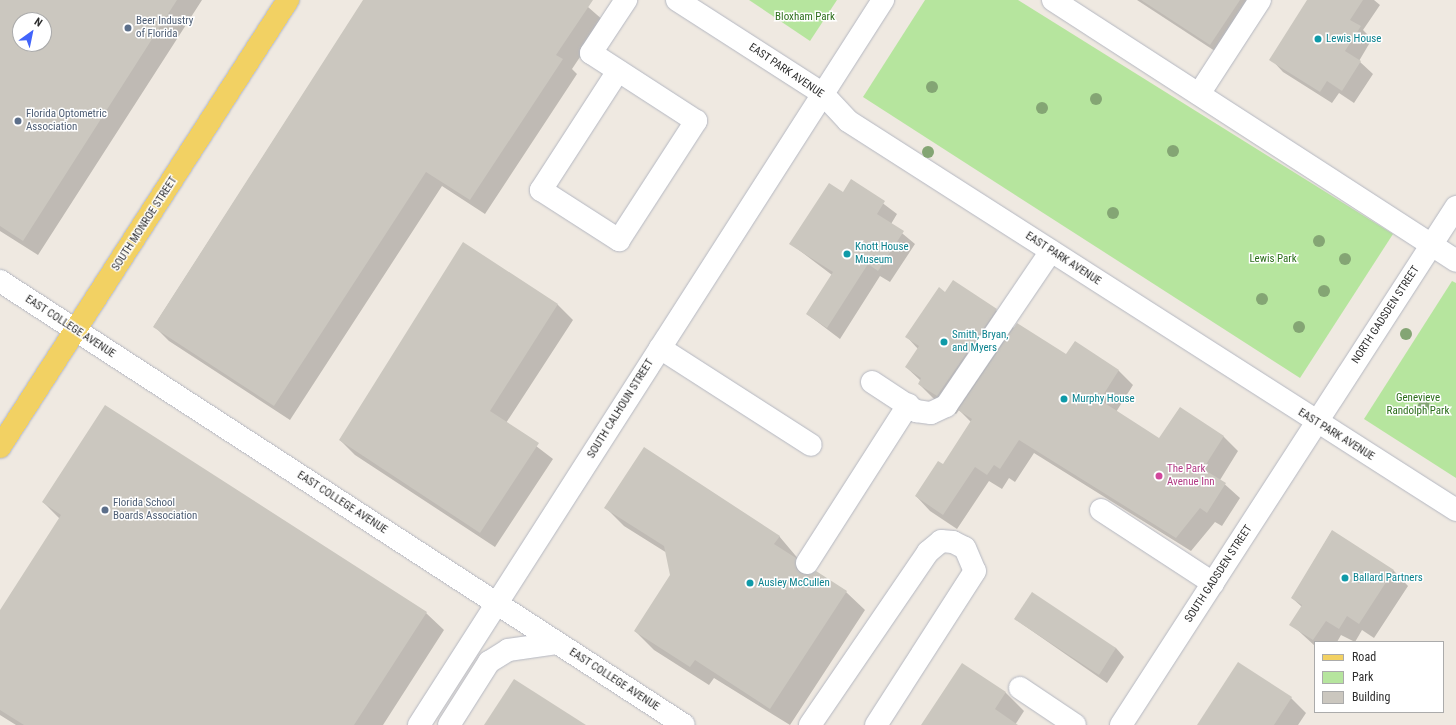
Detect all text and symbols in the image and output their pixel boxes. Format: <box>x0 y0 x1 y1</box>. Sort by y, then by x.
park label: Bloxham Park <box>775 10 835 24</box>
north arrow <box>12 12 52 52</box>
text: N <box>32 15 45 30</box>
place label: Beer Industry of Florida <box>136 15 193 41</box>
marker: Beer Industry of Florida <box>123 23 133 33</box>
place label: Lewis House <box>1326 32 1381 46</box>
marker: Lewis House <box>1313 34 1323 44</box>
street label: EAST PARK AVENUE <box>746 41 826 101</box>
place label: Florida Optometric Association <box>26 108 107 134</box>
marker: Florida Optometric Association <box>13 116 23 126</box>
street label: SOUTH MONROE STREET <box>110 174 180 274</box>
street label: EAST PARK AVENUE <box>1023 230 1103 288</box>
place label: Knott House Museum <box>855 241 909 267</box>
marker: Knott House Museum <box>842 249 852 259</box>
park label: Lewis Park <box>1249 252 1297 266</box>
street label: NORTH GADSDEN STREET <box>1349 264 1423 366</box>
street label: EAST COLLEGE AVENUE <box>22 293 118 361</box>
place label: Smith, Bryan, and Myers <box>952 329 1008 355</box>
marker: Smith, Bryan, and Myers <box>939 337 949 347</box>
street label: SOUTH CALHOUN STREET <box>585 357 657 461</box>
place label: Murphy House <box>1072 392 1135 406</box>
park label: Genevieve Randolph Park <box>1387 392 1449 418</box>
marker: Murphy House <box>1059 394 1069 404</box>
street label: EAST PARK AVENUE <box>1295 406 1377 464</box>
place label: The Park Avenue Inn <box>1167 463 1215 489</box>
street label: EAST COLLEGE AVENUE <box>294 469 390 537</box>
marker: The Park Avenue Inn <box>1154 471 1164 481</box>
place label: Florida School Boards Association <box>113 497 197 523</box>
marker: Florida School Boards Association <box>100 505 110 515</box>
street label: SOUTH GADSDEN STREET <box>1183 523 1255 625</box>
place label: Ballard Partners <box>1353 571 1423 585</box>
marker: Ballard Partners <box>1340 573 1350 583</box>
place label: Ausley McCullen <box>758 576 830 590</box>
marker: Ausley McCullen <box>745 578 755 588</box>
legend <box>1314 641 1444 713</box>
street label: EAST COLLEGE AVENUE <box>566 646 662 714</box>
text: Road <box>1352 650 1376 664</box>
text: Park <box>1352 670 1373 684</box>
text: Building <box>1352 690 1390 704</box>

